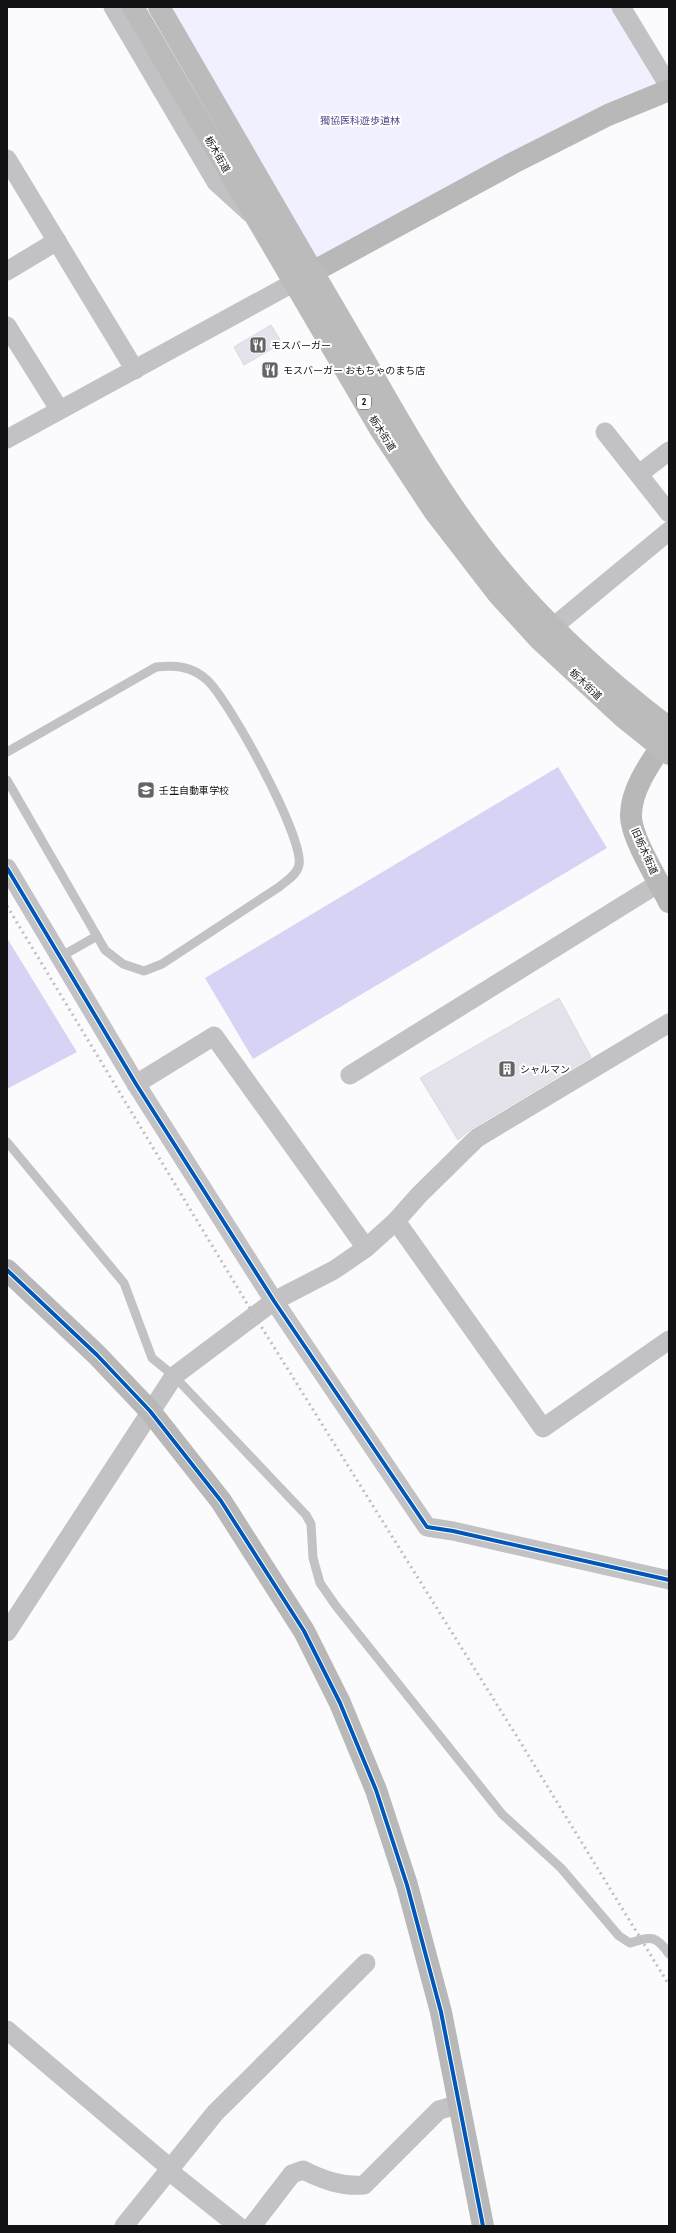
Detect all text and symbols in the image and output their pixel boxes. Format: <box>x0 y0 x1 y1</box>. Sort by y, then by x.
park label: 獨協医科遊歩道林 <box>320 115 400 126</box>
street label: 栃木街道 <box>203 134 232 174</box>
restaurant icon: モスバーガー <box>248 335 268 355</box>
place label: モスバーガー <box>271 340 331 351</box>
restaurant icon: モスバーガー おもちゃのまち店 <box>260 360 280 380</box>
place label: モスバーガー おもちゃのまち店 <box>283 365 425 376</box>
road number: 2 <box>357 395 371 409</box>
street label: 栃木街道 <box>367 413 398 453</box>
street label: 栃木街道 <box>567 667 604 702</box>
school or university icon: 壬生自動車学校 <box>136 780 156 800</box>
place label: 壬生自動車学校 <box>159 785 229 796</box>
street label: 旧栃木街道 <box>629 826 660 876</box>
building icon: シャルマン <box>497 1059 517 1079</box>
place label: シャルマン <box>520 1064 570 1075</box>

